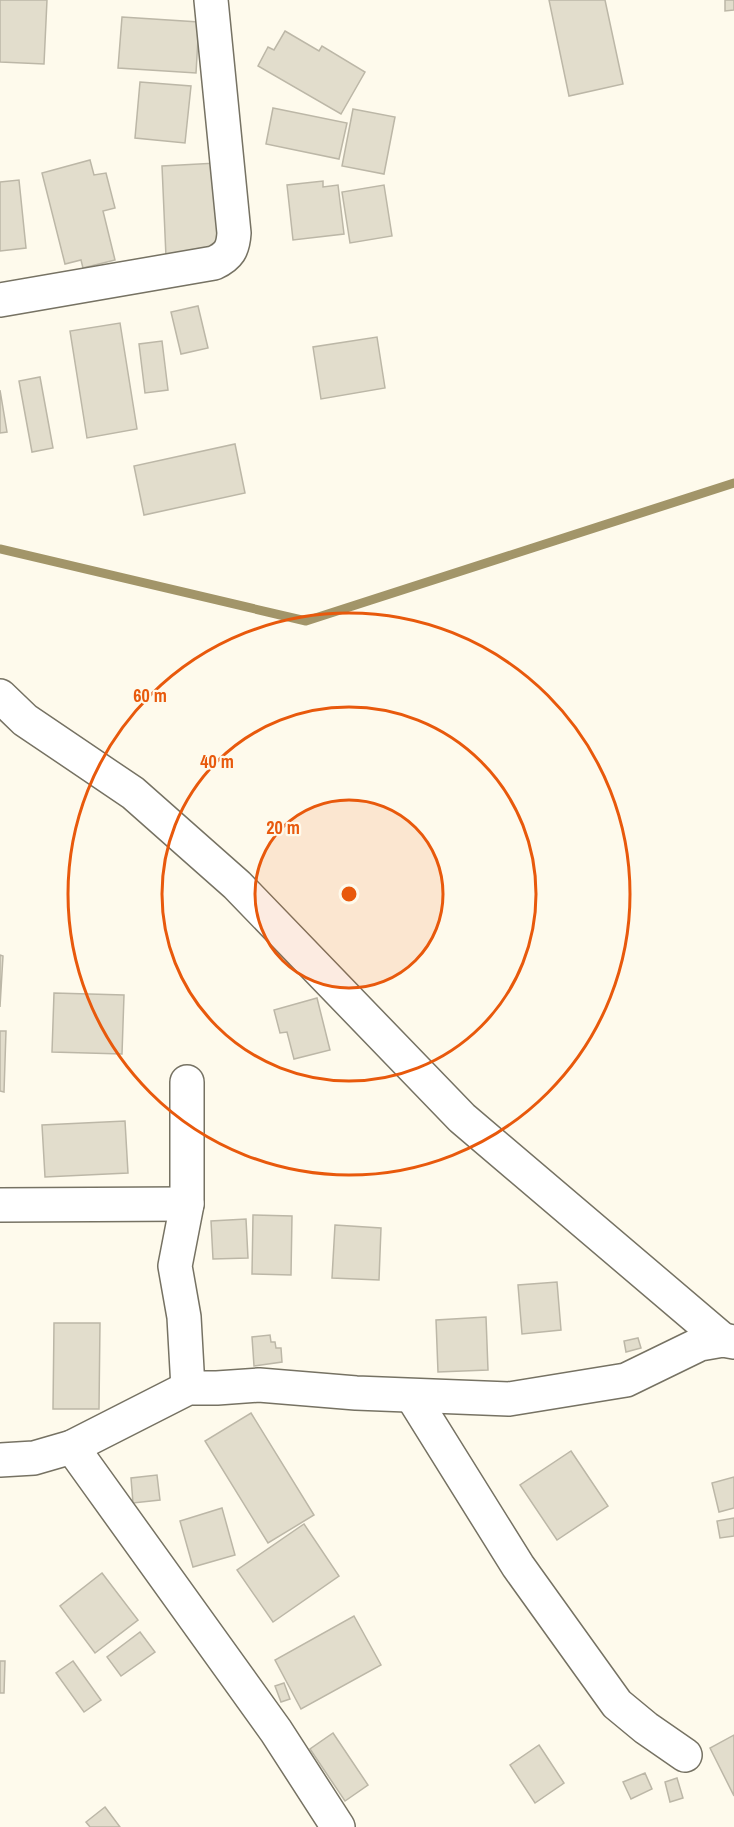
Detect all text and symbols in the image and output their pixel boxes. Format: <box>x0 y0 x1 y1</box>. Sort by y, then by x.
text: 60 m <box>133 683 167 708</box>
text: 40 m <box>200 749 234 774</box>
text: 20 m <box>266 815 300 840</box>
centre of rings <box>339 884 359 904</box>

